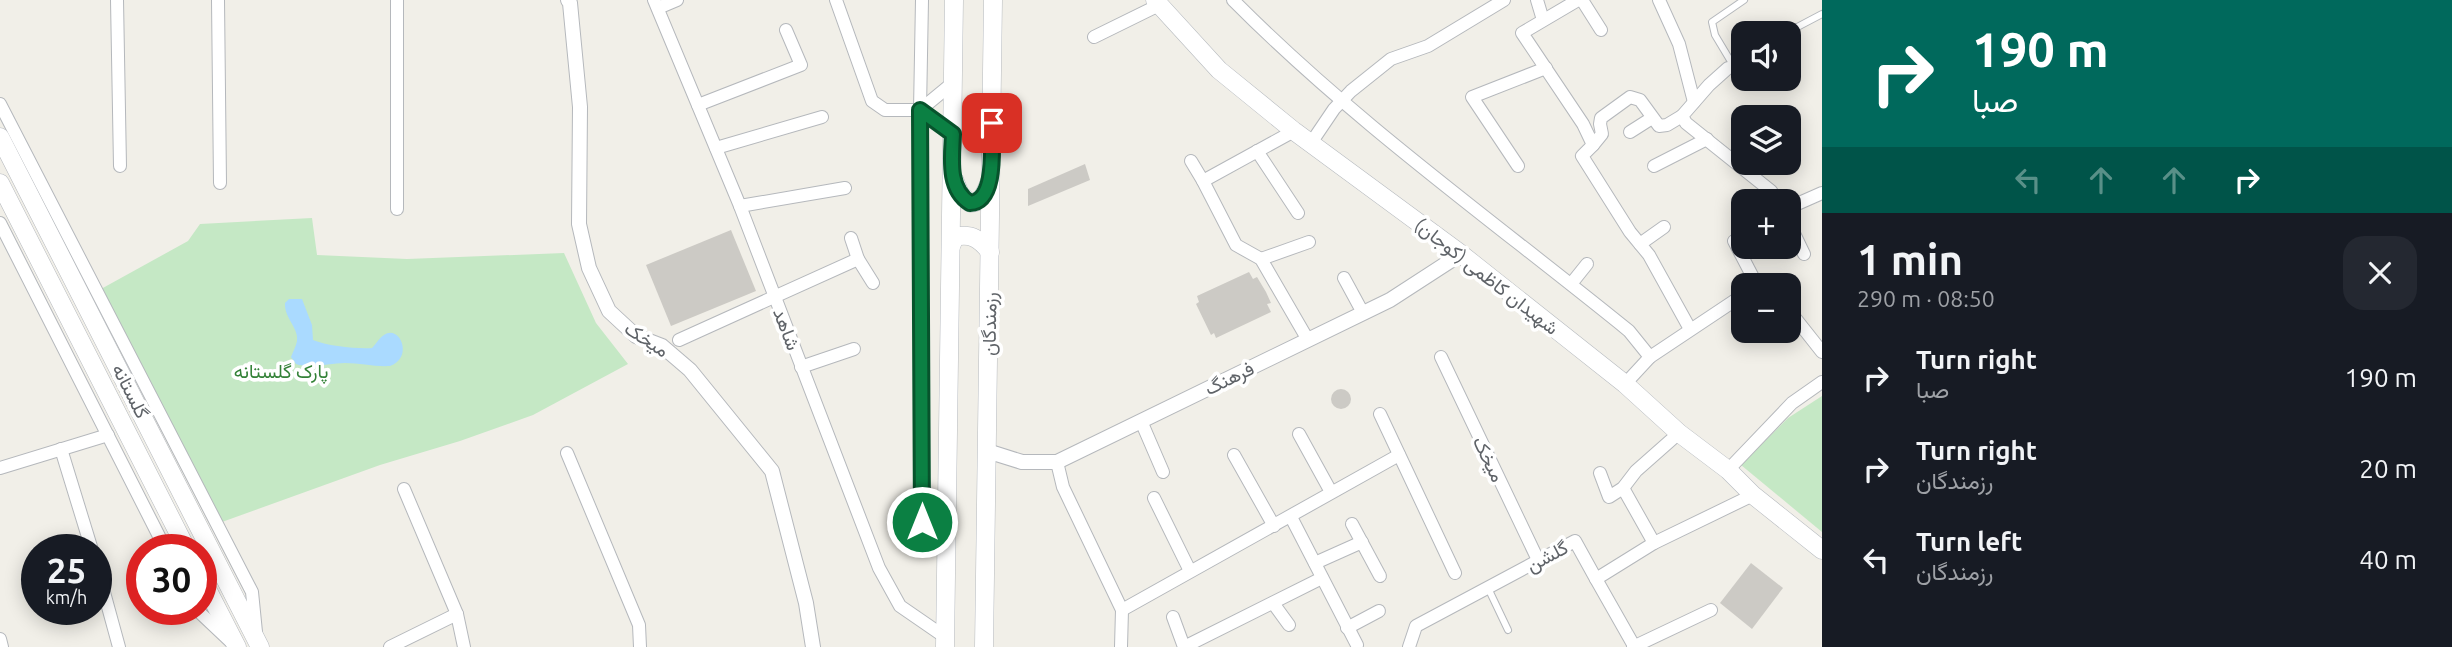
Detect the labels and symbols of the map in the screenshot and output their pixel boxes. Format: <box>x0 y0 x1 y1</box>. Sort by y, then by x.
pin <box>962 93 1022 153</box>
street label: شهیدان کاظمی (کوجان) <box>1410 213 1563 340</box>
street label: رزمندگان <box>977 292 1002 356</box>
street label: شاهد <box>769 305 805 353</box>
street label: میخک <box>620 317 673 362</box>
street label: فرهنگ <box>1201 357 1258 400</box>
street label: گلستانه <box>108 360 154 422</box>
park label: پارک گلستانه <box>234 360 328 385</box>
street label: میخک <box>1468 433 1509 486</box>
position arrow <box>885 485 959 559</box>
speed limit sign: 30 <box>126 534 217 625</box>
street label: گلشن <box>1522 536 1572 577</box>

